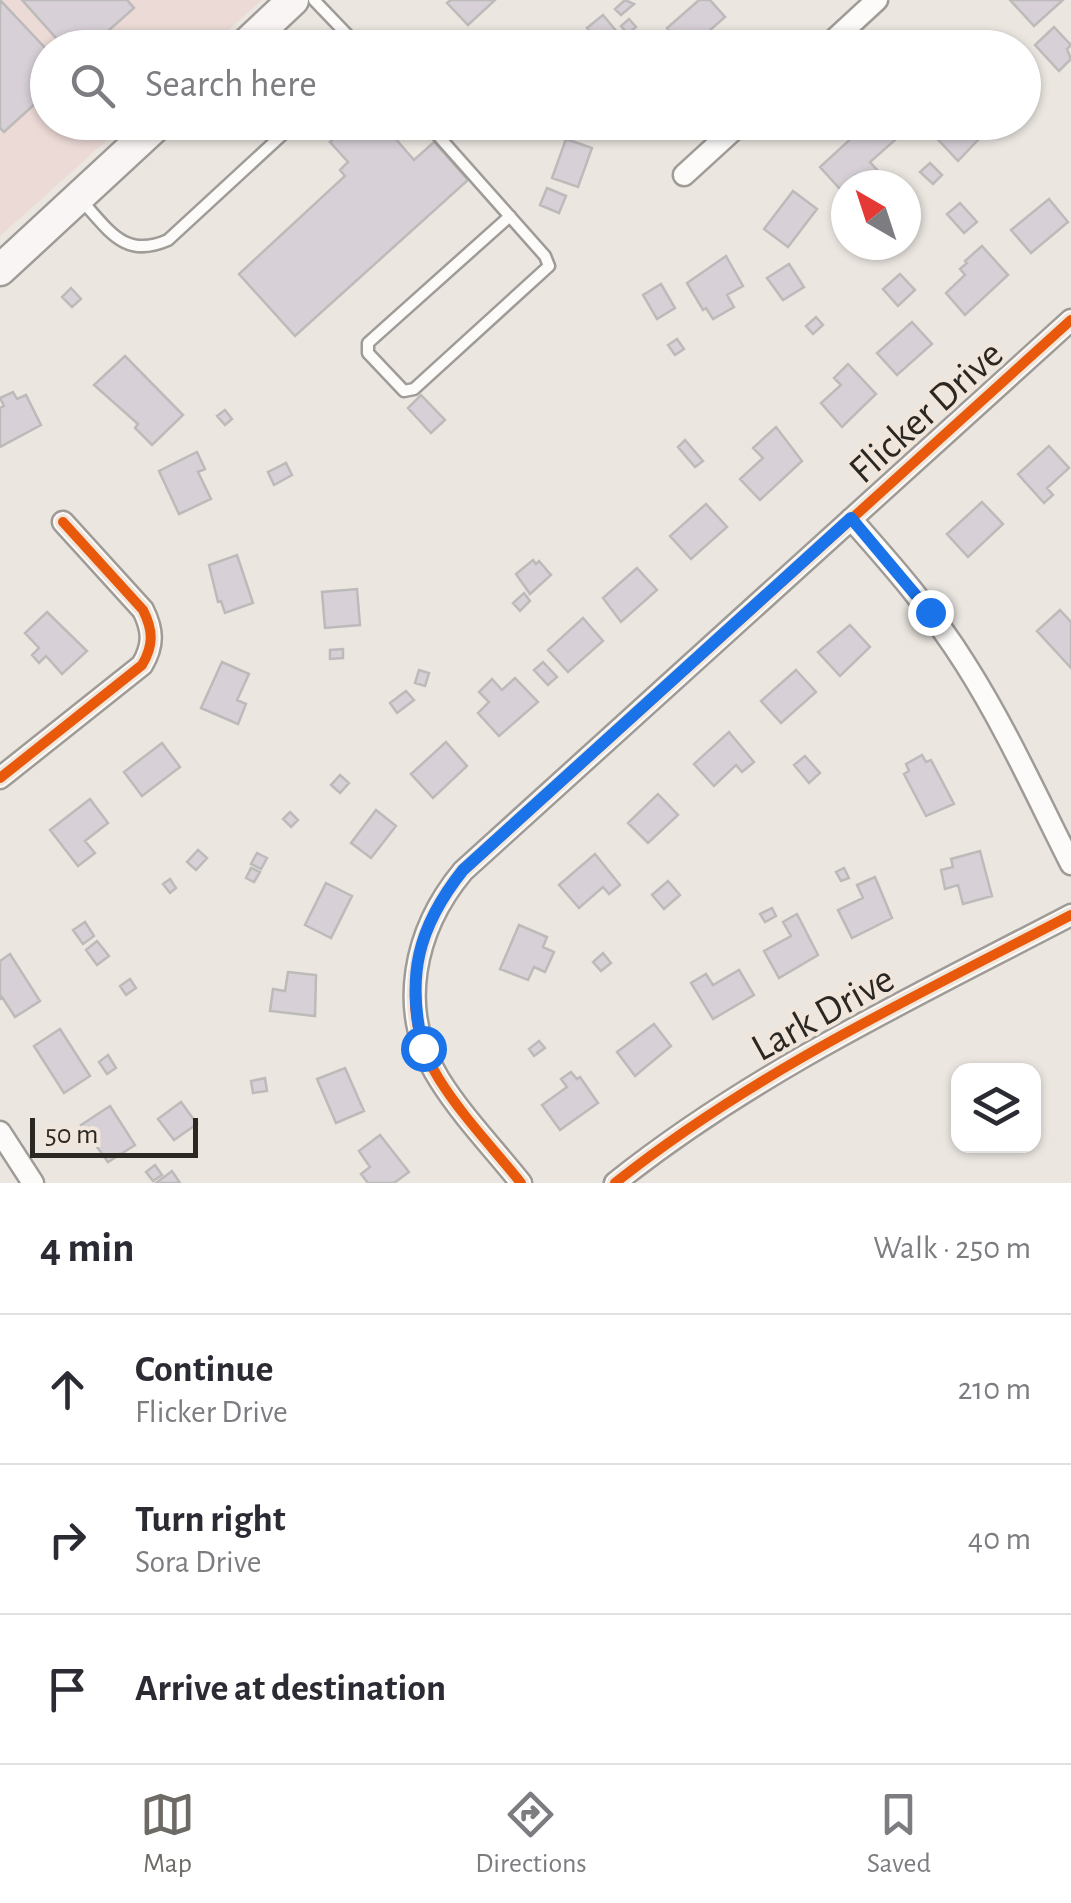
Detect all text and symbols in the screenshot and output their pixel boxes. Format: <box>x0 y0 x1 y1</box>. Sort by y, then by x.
search box <box>30 30 1041 140</box>
icon: search <box>65 58 120 113</box>
text: Search here <box>145 66 317 104</box>
north arrow <box>831 170 921 260</box>
street label: Flicker Drive <box>842 334 1011 491</box>
route end <box>908 590 954 636</box>
street label: Lark Drive <box>745 959 901 1069</box>
route start <box>401 1026 447 1072</box>
map controls <box>951 1063 1041 1153</box>
button: layers <box>951 1063 1041 1153</box>
scale bar <box>30 1113 198 1158</box>
text: 50 m <box>45 1121 99 1149</box>
text: 4 min <box>40 1227 135 1269</box>
text: Walk · 250 m <box>873 1232 1031 1264</box>
text: Continue <box>135 1351 273 1389</box>
icon: ahead <box>40 1362 95 1417</box>
text: 210 m <box>958 1373 1031 1405</box>
text: Flicker Drive <box>135 1396 288 1428</box>
text: Turn right <box>135 1501 285 1539</box>
icon: right <box>40 1512 95 1567</box>
text: 40 m <box>968 1523 1031 1555</box>
text: Sora Drive <box>135 1546 262 1578</box>
icon: arrive <box>40 1662 95 1717</box>
text: Arrive at destination <box>135 1670 446 1708</box>
tab: Map <box>140 1787 195 1881</box>
tab: Directions <box>475 1787 587 1881</box>
tab: Saved <box>867 1787 931 1881</box>

